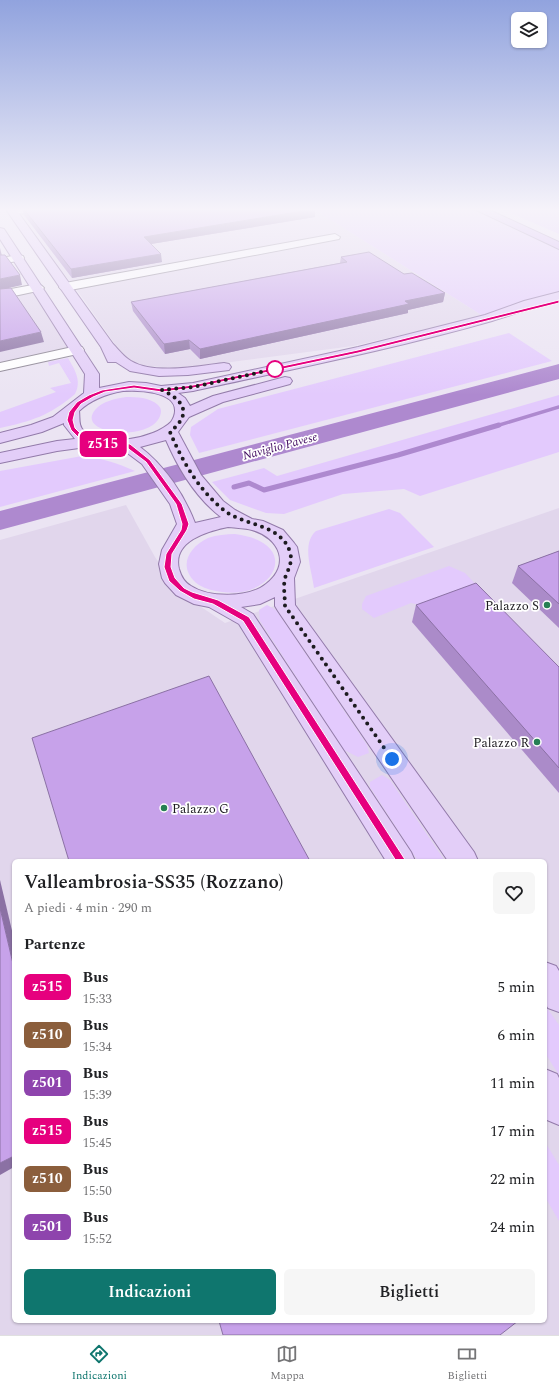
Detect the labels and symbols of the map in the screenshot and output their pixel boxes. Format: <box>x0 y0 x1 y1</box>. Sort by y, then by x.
unlabelled marker <box>266 360 284 378</box>
water label: Naviglio Pavese <box>241 427 320 466</box>
line badge: z515 <box>75 431 131 457</box>
place label: Palazzo S <box>485 596 539 616</box>
marker: Palazzo S <box>542 600 552 610</box>
place label: Palazzo R <box>473 733 529 753</box>
marker: Palazzo R <box>532 737 542 747</box>
your location <box>382 749 402 769</box>
place label: Palazzo G <box>172 799 229 819</box>
marker: Palazzo G <box>159 803 169 813</box>

